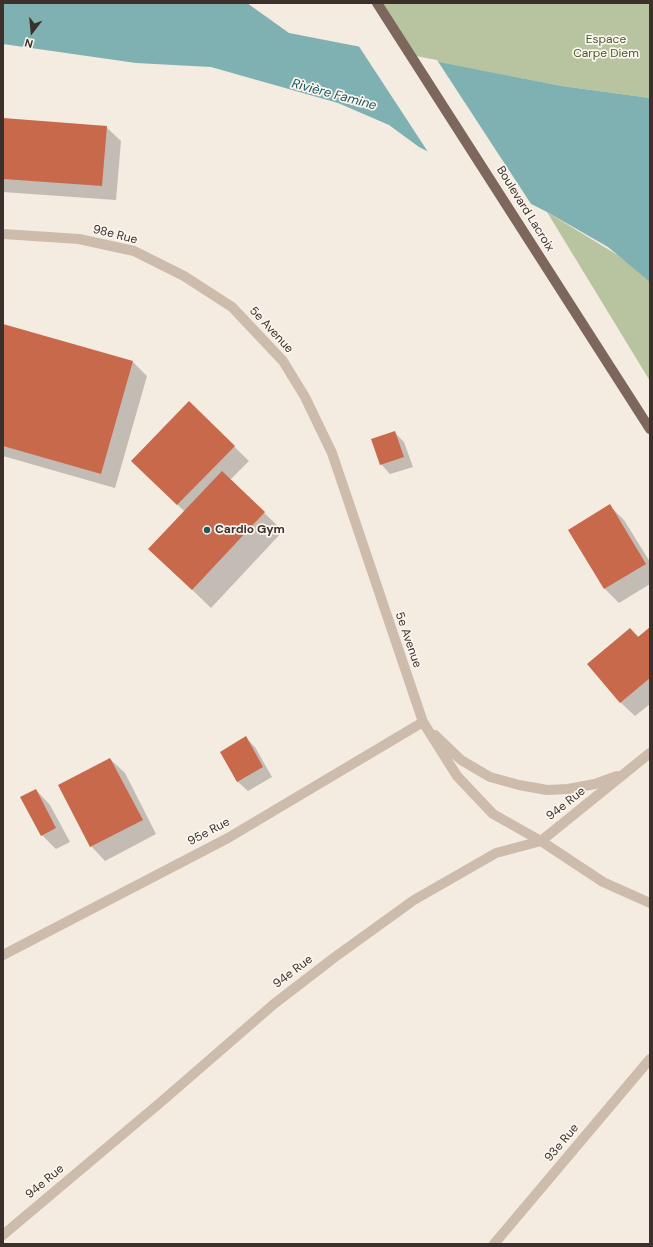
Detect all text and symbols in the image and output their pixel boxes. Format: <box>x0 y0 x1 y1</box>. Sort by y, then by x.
north arrow <box>12 12 52 52</box>
park label: Espace Carpe Diem <box>573 33 639 61</box>
text: N <box>23 36 34 51</box>
water label: Rivière Famine <box>290 76 378 114</box>
street label: Boulevard Lacroix <box>493 164 557 254</box>
street label: 98e Rue <box>91 223 139 247</box>
street label: 5e Avenue <box>246 304 296 356</box>
place label: Cardio Gym <box>215 523 285 537</box>
marker: Cardio Gym <box>202 525 212 535</box>
street label: 5e Avenue <box>392 610 424 670</box>
street label: 94e Rue <box>544 784 588 824</box>
street label: 95e Rue <box>185 815 233 849</box>
street label: 94e Rue <box>270 953 316 991</box>
street label: 93e Rue <box>542 1121 582 1165</box>
street label: 94e Rue <box>23 1162 67 1202</box>

